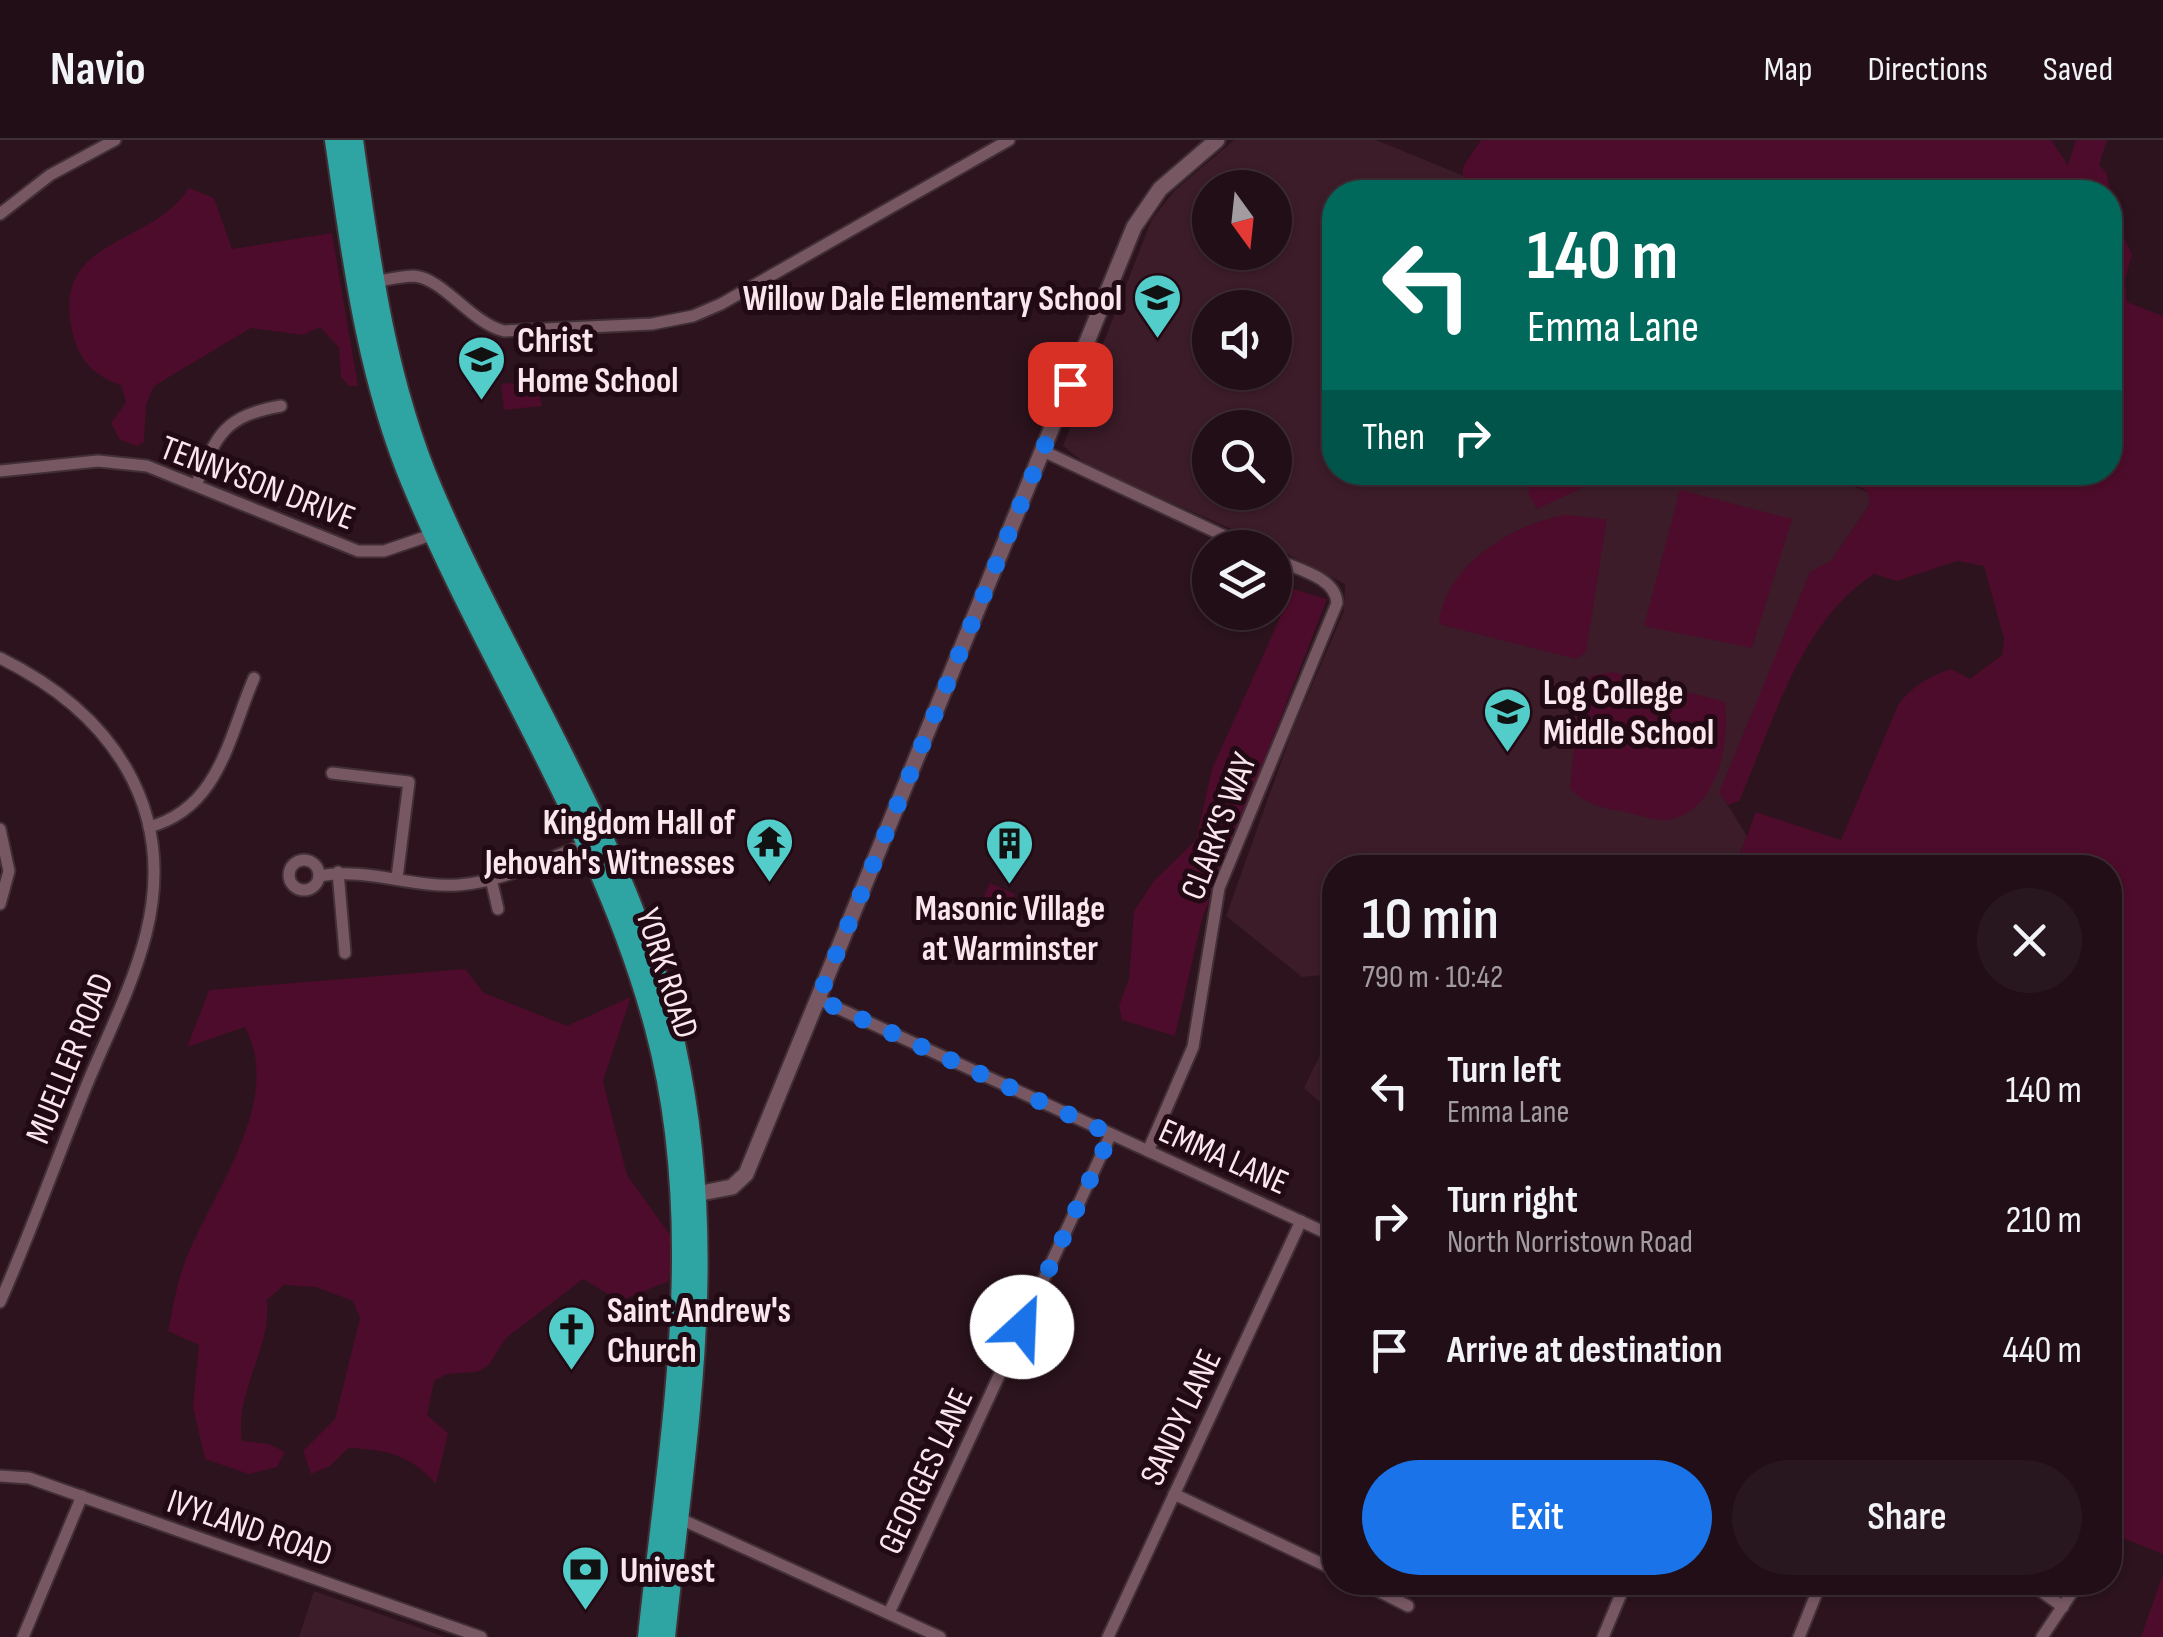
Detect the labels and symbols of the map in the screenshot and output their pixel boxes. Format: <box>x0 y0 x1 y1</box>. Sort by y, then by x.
north arrow <box>1192 170 1292 270</box>
school or university icon: Willow Dale Elementary School <box>1131 272 1183 340</box>
place label: Willow Dale Elementary School <box>743 278 1122 321</box>
place label: Christ Home School <box>517 320 678 403</box>
school or university icon: Christ Home School <box>456 334 508 402</box>
pin <box>1028 342 1113 427</box>
street label: TENNYSON DRIVE <box>154 427 361 540</box>
place label: Log College Middle School <box>1543 672 1714 755</box>
school or university icon: Log College Middle School <box>1482 686 1534 754</box>
street label: CLARK'S WAY <box>1172 747 1267 906</box>
place label: Kingdom Hall of Jehovah's Witnesses <box>484 802 736 885</box>
temple icon: Kingdom Hall of Jehovah's Witnesses <box>744 816 796 884</box>
building icon: Masonic Village at Warminster <box>984 818 1036 886</box>
place label: Masonic Village at Warminster <box>915 888 1105 971</box>
street label: YORK ROAD <box>625 903 708 1044</box>
street label: MUELLER ROAD <box>17 967 124 1150</box>
street label: EMMA LANE <box>1152 1110 1295 1205</box>
position arrow <box>970 1275 1074 1379</box>
place label: Saint Andrew's Church <box>607 1290 791 1373</box>
church icon: Saint Andrew's Church <box>546 1304 598 1372</box>
street label: SANDY LANE <box>1131 1343 1232 1492</box>
street label: GEORGES LANE <box>869 1382 983 1561</box>
street label: IVYLAND ROAD <box>161 1480 338 1577</box>
bank icon: Univest <box>559 1544 611 1612</box>
place label: Univest <box>620 1550 715 1593</box>

